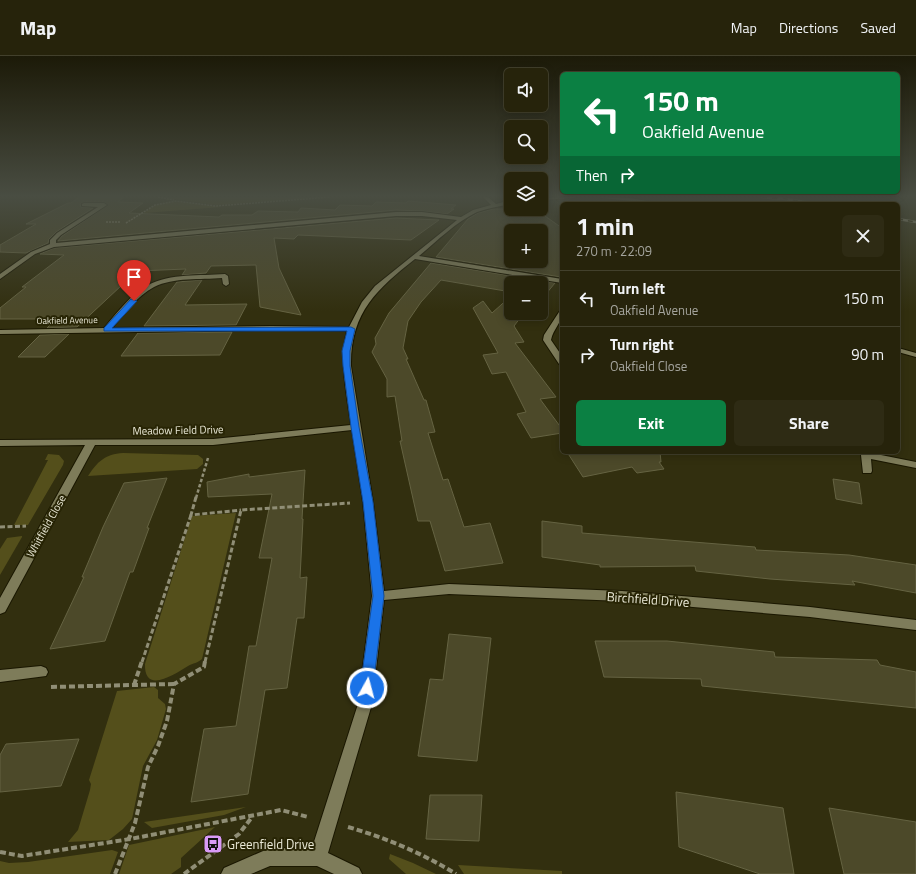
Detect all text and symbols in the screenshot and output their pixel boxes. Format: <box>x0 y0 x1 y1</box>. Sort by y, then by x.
text: Map <box>20 13 56 42</box>
text: Map <box>731 17 757 38</box>
text: Directions <box>779 17 838 38</box>
text: Saved <box>860 17 896 38</box>
map controls <box>504 68 548 320</box>
button: sound <box>504 68 548 112</box>
text: 150 m <box>642 79 719 122</box>
icon: left <box>576 88 628 140</box>
text: Oakfield Avenue <box>642 118 764 145</box>
button: search <box>504 120 548 164</box>
text: Then <box>576 164 608 187</box>
icon: right <box>616 164 638 186</box>
button: layers <box>504 172 548 216</box>
text: 1 min <box>576 208 634 244</box>
button: close <box>842 215 884 257</box>
button: + <box>504 224 548 268</box>
text: 270 m · 22:09 <box>576 241 652 261</box>
pin <box>117 260 151 301</box>
icon: arrive <box>123 266 145 288</box>
button: − <box>504 276 548 320</box>
text: Turn left <box>610 277 665 300</box>
text: 150 m <box>843 287 884 310</box>
icon: left <box>576 288 598 310</box>
text: Oakfield Avenue <box>610 300 698 320</box>
street label: Oakfield Avenue <box>36 313 98 327</box>
text: Turn right <box>610 333 674 356</box>
text: 90 m <box>851 343 884 366</box>
icon: right <box>576 344 598 366</box>
text: Oakfield Close <box>610 356 687 376</box>
button: Exit <box>576 400 726 446</box>
button: Share <box>734 400 884 446</box>
street label: Meadow Field Drive <box>132 421 224 439</box>
street label: Whitfield Close <box>22 491 70 560</box>
street label: Birchfield Drive <box>606 586 690 612</box>
position arrow <box>346 667 388 709</box>
bus stop icon: Greenfield Drive <box>202 833 224 855</box>
place label: Greenfield Drive <box>227 834 314 854</box>

